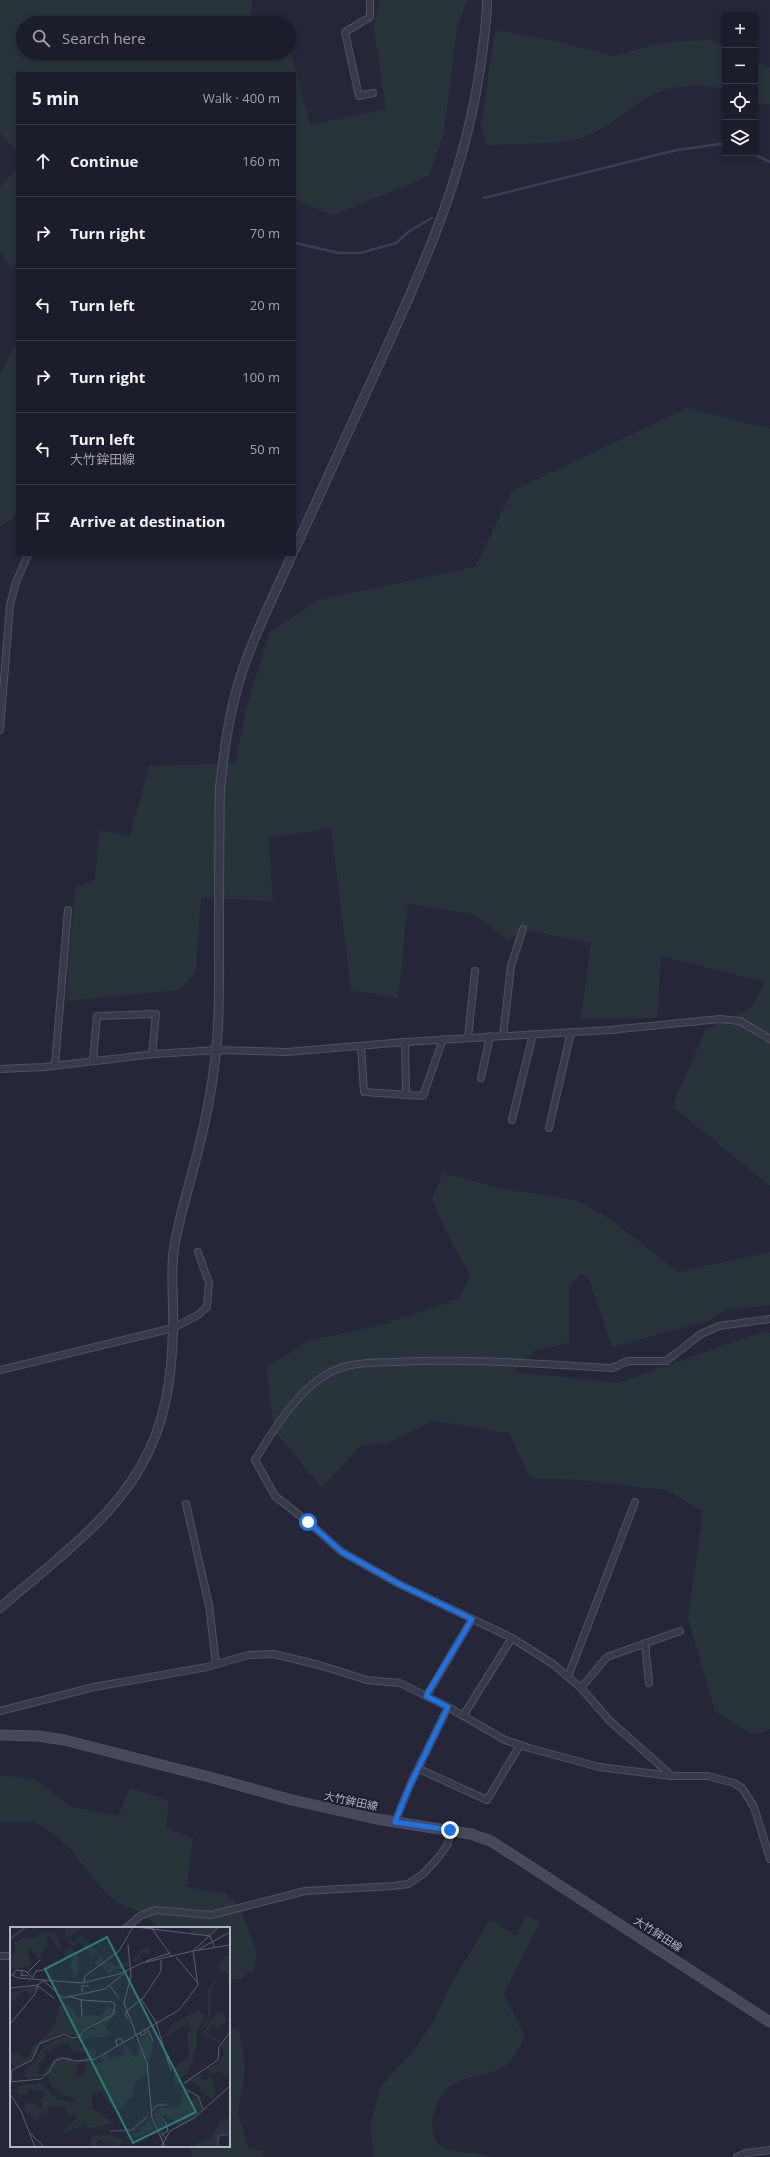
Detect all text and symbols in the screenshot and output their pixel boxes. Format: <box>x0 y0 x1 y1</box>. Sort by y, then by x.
map controls <box>722 12 758 156</box>
button: + <box>722 12 758 48</box>
search box <box>16 16 296 60</box>
icon: search <box>30 27 52 49</box>
text: Search here <box>62 28 146 48</box>
button: − <box>722 48 758 84</box>
button: locate <box>722 84 758 120</box>
text: 5 min <box>32 87 79 110</box>
text: Walk · 400 m <box>203 89 280 107</box>
button: layers <box>722 120 758 156</box>
icon: ahead <box>32 150 54 172</box>
text: Continue <box>70 151 138 171</box>
text: 160 m <box>242 152 280 170</box>
icon: right <box>32 222 54 244</box>
text: Turn right <box>70 223 145 243</box>
text: 70 m <box>250 224 280 242</box>
icon: left <box>32 294 54 316</box>
text: Turn left <box>70 295 135 315</box>
text: 20 m <box>250 296 280 314</box>
icon: right <box>32 366 54 388</box>
text: Turn right <box>70 367 145 387</box>
text: 100 m <box>242 368 280 386</box>
text: Turn left <box>70 429 135 449</box>
icon: left <box>32 438 54 460</box>
text: 50 m <box>250 440 280 458</box>
text: 大竹鉾田線 <box>70 450 135 468</box>
icon: arrive <box>32 510 54 532</box>
text: Arrive at destination <box>70 511 225 531</box>
route start <box>299 1513 317 1531</box>
street label: 大竹鉾田線 <box>323 1787 380 1814</box>
route end <box>441 1821 459 1839</box>
street label: 大竹鉾田線 <box>631 1912 685 1955</box>
inset map <box>10 1927 230 2147</box>

